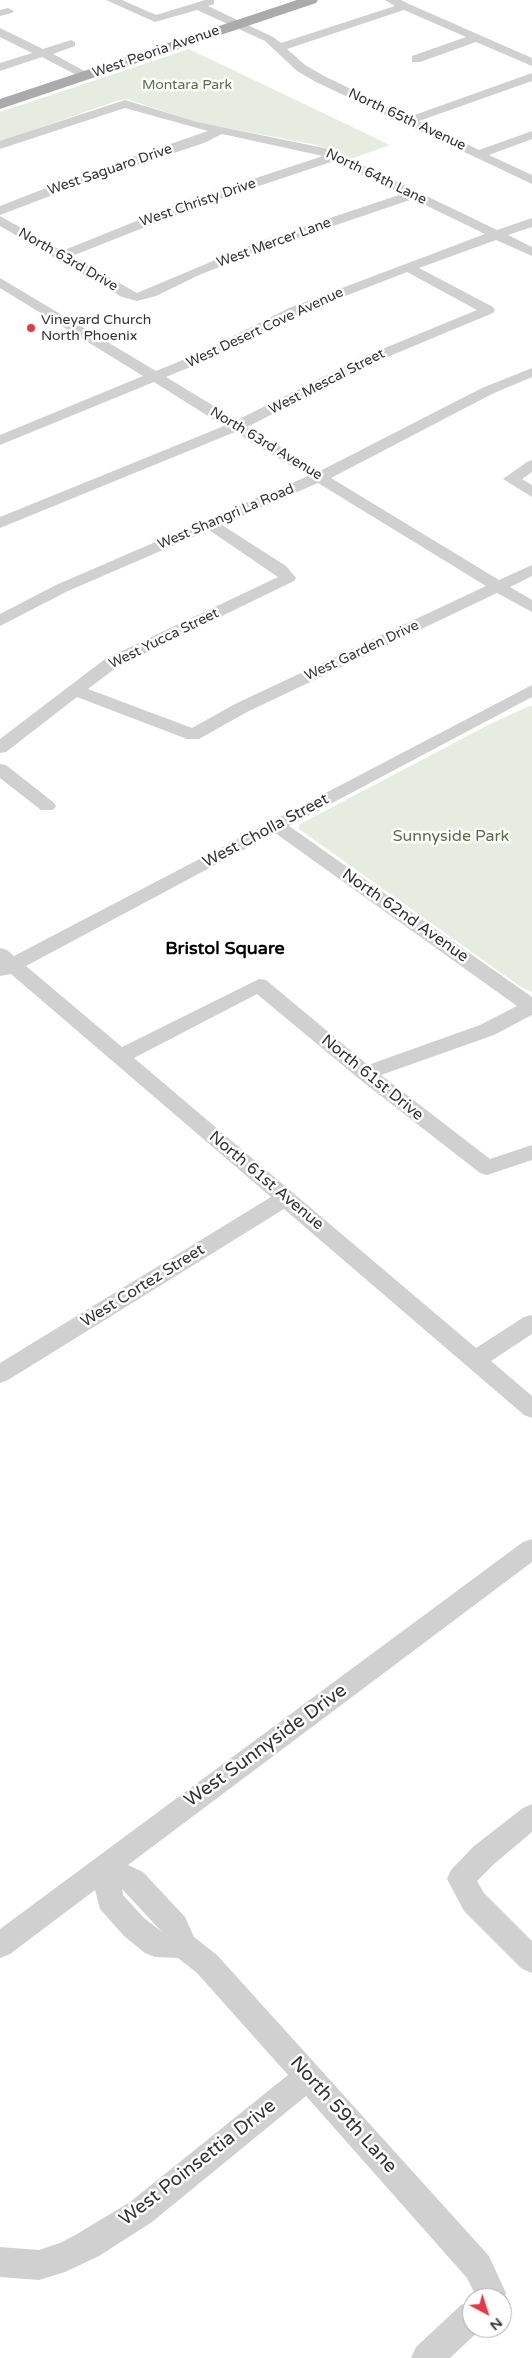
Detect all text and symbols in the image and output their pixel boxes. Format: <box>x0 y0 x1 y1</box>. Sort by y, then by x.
street label: West Peoria Avenue <box>90 22 222 82</box>
park label: Montara Park <box>142 77 232 93</box>
street label: North 65th Avenue <box>346 85 468 155</box>
street label: West Saguaro Drive <box>46 141 174 199</box>
street label: North 64th Lane <box>323 145 429 209</box>
street label: West Christy Drive <box>138 175 258 231</box>
street label: West Mercer Lane <box>215 215 333 271</box>
street label: North 63rd Drive <box>15 225 121 295</box>
street label: West Desert Cove Avenue <box>184 284 346 372</box>
place label: Vineyard Church North Phoenix <box>41 312 151 344</box>
marker: Vineyard Church North Phoenix <box>25 322 37 334</box>
street label: West Mescal Street <box>266 346 388 418</box>
street label: North 63rd Avenue <box>207 404 325 484</box>
street label: West Shangri La Road <box>155 481 297 553</box>
street label: West Yucca Street <box>106 605 222 673</box>
street label: West Garden Drive <box>302 617 422 685</box>
street label: West Cholla Street <box>200 790 332 872</box>
park label: Sunnyside Park <box>393 827 509 847</box>
street label: North 62nd Avenue <box>338 865 472 967</box>
district label: Bristol Square <box>165 938 285 960</box>
street label: North 61st Drive <box>317 1031 427 1125</box>
street label: North 61st Avenue <box>205 1127 327 1235</box>
street label: West Cortez Street <box>78 1240 208 1332</box>
street label: West Sunnyside Drive <box>180 1679 352 1813</box>
street label: North 59th Lane <box>285 2052 401 2178</box>
street label: West Poinsettia Drive <box>115 2095 281 2231</box>
north arrow <box>462 2288 512 2338</box>
text: N <box>487 2314 506 2334</box>

